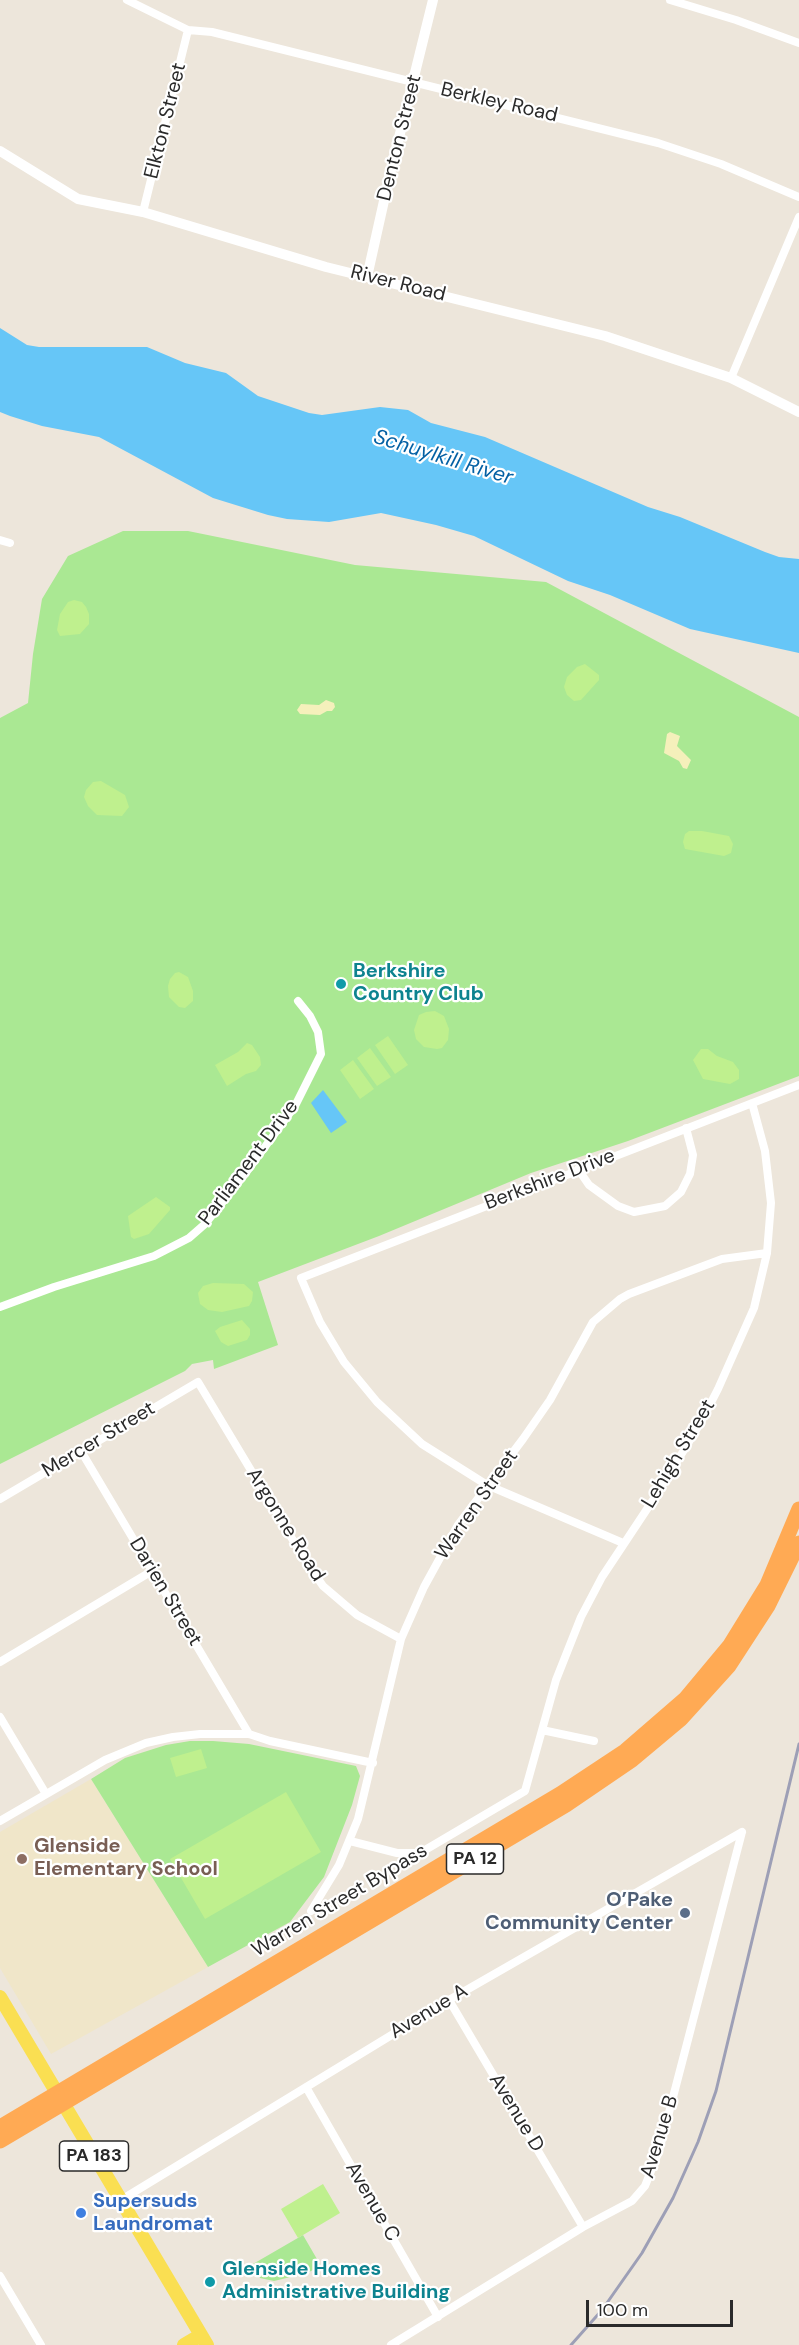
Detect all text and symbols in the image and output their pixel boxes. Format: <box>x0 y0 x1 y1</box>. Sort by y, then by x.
street label: Elkton Street <box>140 60 192 182</box>
street label: Denton Street <box>373 72 427 204</box>
street label: Berkley Road <box>438 78 560 128</box>
street label: River Road <box>348 261 448 307</box>
water label: Schuylkill River <box>370 425 516 491</box>
place label: Berkshire Country Club <box>353 960 484 1007</box>
marker: Berkshire Country Club <box>334 977 348 991</box>
street label: Parliament Drive <box>194 1096 304 1230</box>
street label: Berkshire Drive <box>481 1144 619 1216</box>
street label: Lehigh Street <box>637 1395 721 1513</box>
street label: Mercer Street <box>38 1397 160 1483</box>
street label: Warren Street <box>430 1445 524 1565</box>
street label: Argonne Road <box>241 1464 329 1586</box>
street label: Darien Street <box>123 1534 207 1650</box>
place label: Glenside Elementary School <box>34 1835 218 1882</box>
street label: Warren Street Bypass <box>248 1839 432 1963</box>
road number: PA 12 <box>446 1844 504 1874</box>
marker: Glenside Elementary School <box>15 1852 29 1866</box>
place label: O’Pake Community Center <box>485 1889 673 1936</box>
marker: O’Pake Community Center <box>678 1906 692 1920</box>
street label: Avenue A <box>386 1979 472 2045</box>
street label: Avenue D <box>483 2070 549 2156</box>
street label: Avenue B <box>636 2093 684 2181</box>
road number: PA 183 <box>60 2141 128 2171</box>
street label: Avenue C <box>340 2158 404 2246</box>
place label: Supersuds Laundromat <box>93 2190 213 2237</box>
marker: Supersuds Laundromat <box>74 2206 88 2220</box>
place label: Glenside Homes Administrative Building <box>222 2258 450 2305</box>
marker: Glenside Homes Administrative Building <box>203 2275 217 2289</box>
scale bar <box>589 2288 736 2326</box>
text: 100 m <box>597 2298 648 2322</box>

